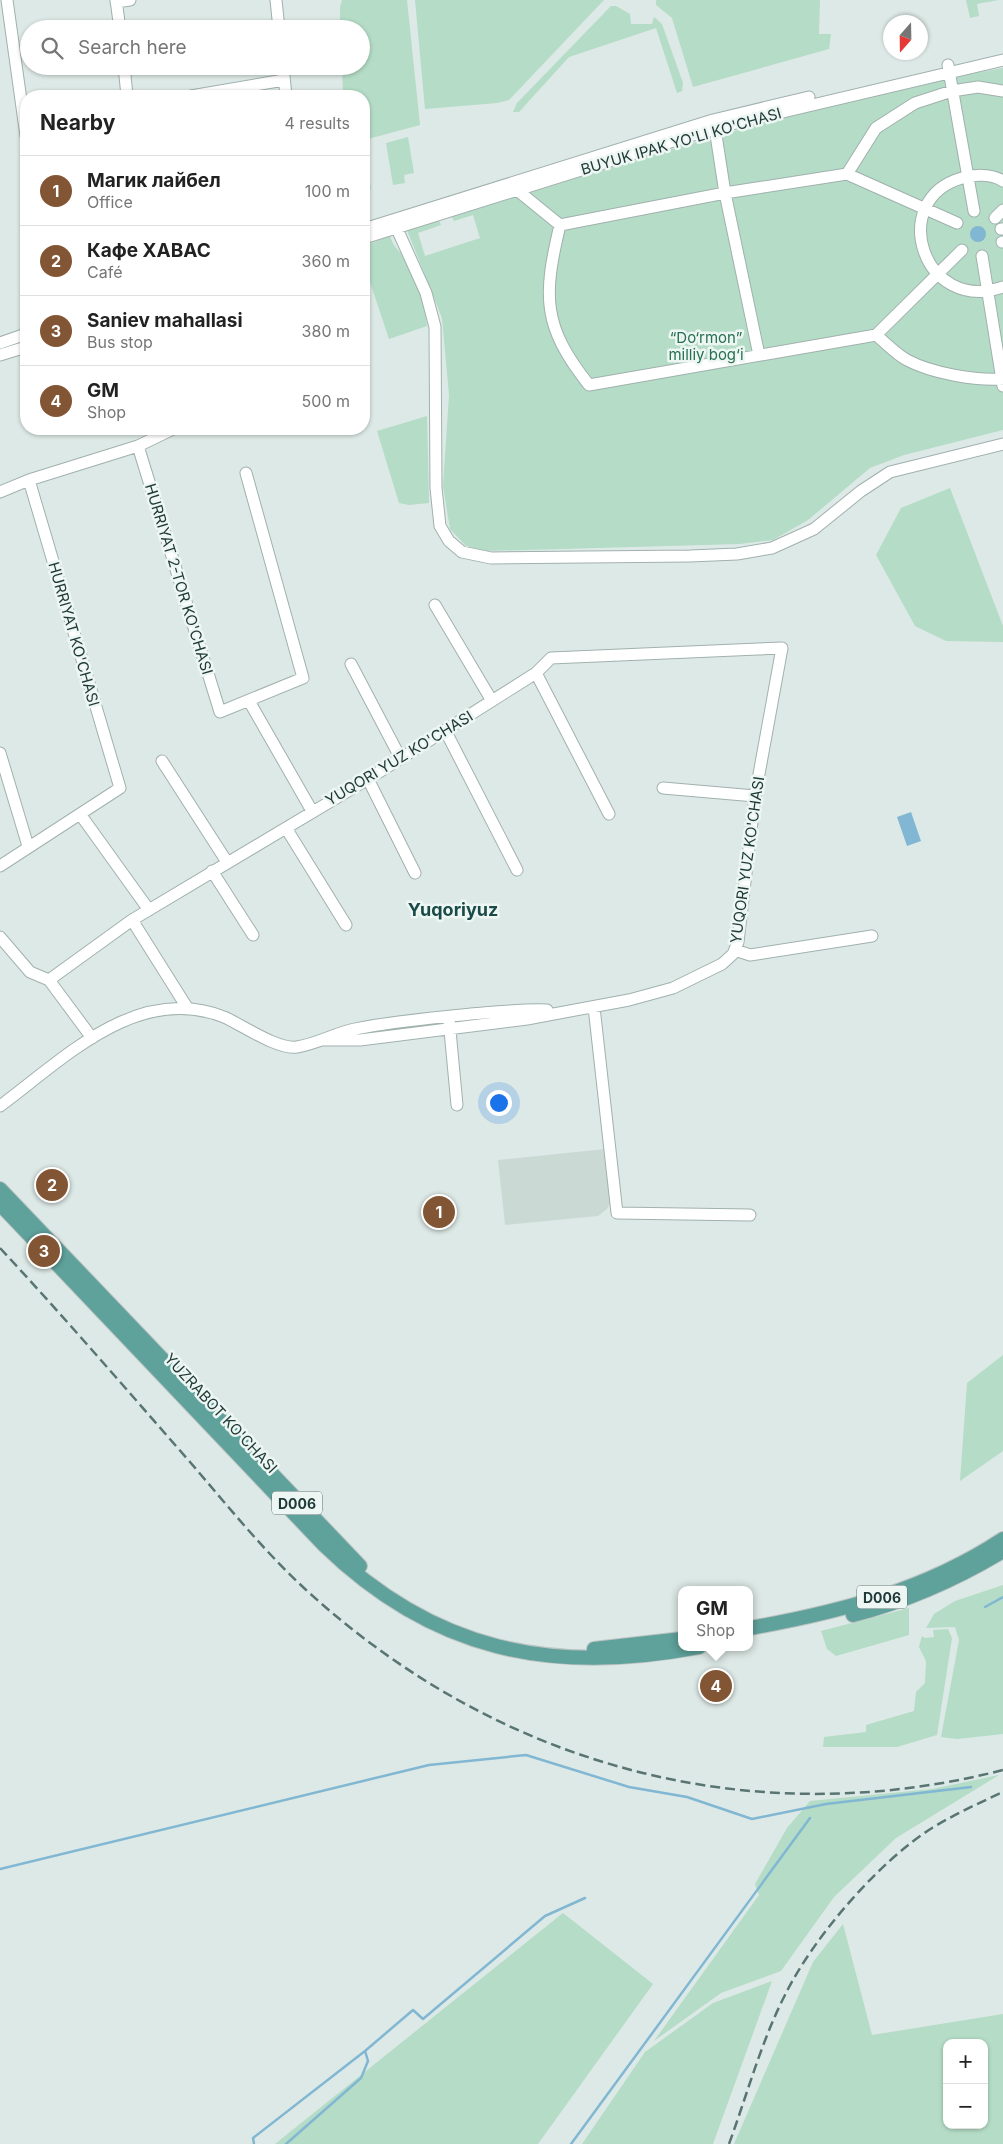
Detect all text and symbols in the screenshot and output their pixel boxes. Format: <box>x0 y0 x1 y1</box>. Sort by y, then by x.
north arrow <box>883 15 928 60</box>
search box <box>20 20 370 75</box>
icon: search <box>38 34 66 62</box>
text: Search here <box>78 36 187 59</box>
street label: BUYUK IPAK YO'LI KO'CHASI <box>579 103 783 179</box>
text: Nearby <box>40 110 115 135</box>
text: 4 results <box>285 113 350 133</box>
text: Магик лайбел <box>87 169 221 192</box>
text: 1 <box>53 181 59 201</box>
text: 100 m <box>305 181 350 201</box>
text: Office <box>87 192 133 212</box>
text: Кафе ХАВАС <box>87 239 211 262</box>
text: 2 <box>51 251 61 271</box>
text: 360 m <box>302 251 350 271</box>
text: Café <box>87 262 122 282</box>
text: Saniev mahallasi <box>87 309 243 332</box>
text: 3 <box>51 321 61 341</box>
text: 380 m <box>302 321 350 341</box>
park label: “Do‘rmon” milliy bog‘i <box>668 328 744 364</box>
text: Bus stop <box>87 332 153 352</box>
text: GM <box>87 379 119 402</box>
text: 4 <box>51 391 61 411</box>
text: 500 m <box>302 391 350 411</box>
text: Shop <box>87 402 126 422</box>
street label: HURRIYAT 2-TOR KO'CHASI <box>141 481 217 677</box>
street label: HURRIYAT KO'CHASI <box>44 560 104 708</box>
street label: YUQORI YUZ KO'CHASI <box>322 706 476 810</box>
street label: YUQORI YUZ KO'CHASI <box>726 775 768 945</box>
district label: Yuqoriyuz <box>408 899 498 920</box>
your location <box>486 1090 512 1116</box>
pin: 2 <box>36 1166 68 1204</box>
pin: 1 <box>423 1193 455 1231</box>
pin: 3 <box>28 1232 60 1270</box>
street label: YUZRABOT KO'CHASI <box>160 1349 282 1477</box>
road number: D006 <box>272 1492 322 1515</box>
road number: D006 <box>857 1585 907 1608</box>
popup <box>678 1586 753 1651</box>
text: GM <box>696 1597 728 1620</box>
text: Shop <box>696 1620 735 1640</box>
pin: 4 <box>700 1667 732 1705</box>
map controls <box>943 2039 988 2129</box>
button: + <box>943 2039 988 2084</box>
button: − <box>943 2084 988 2129</box>

